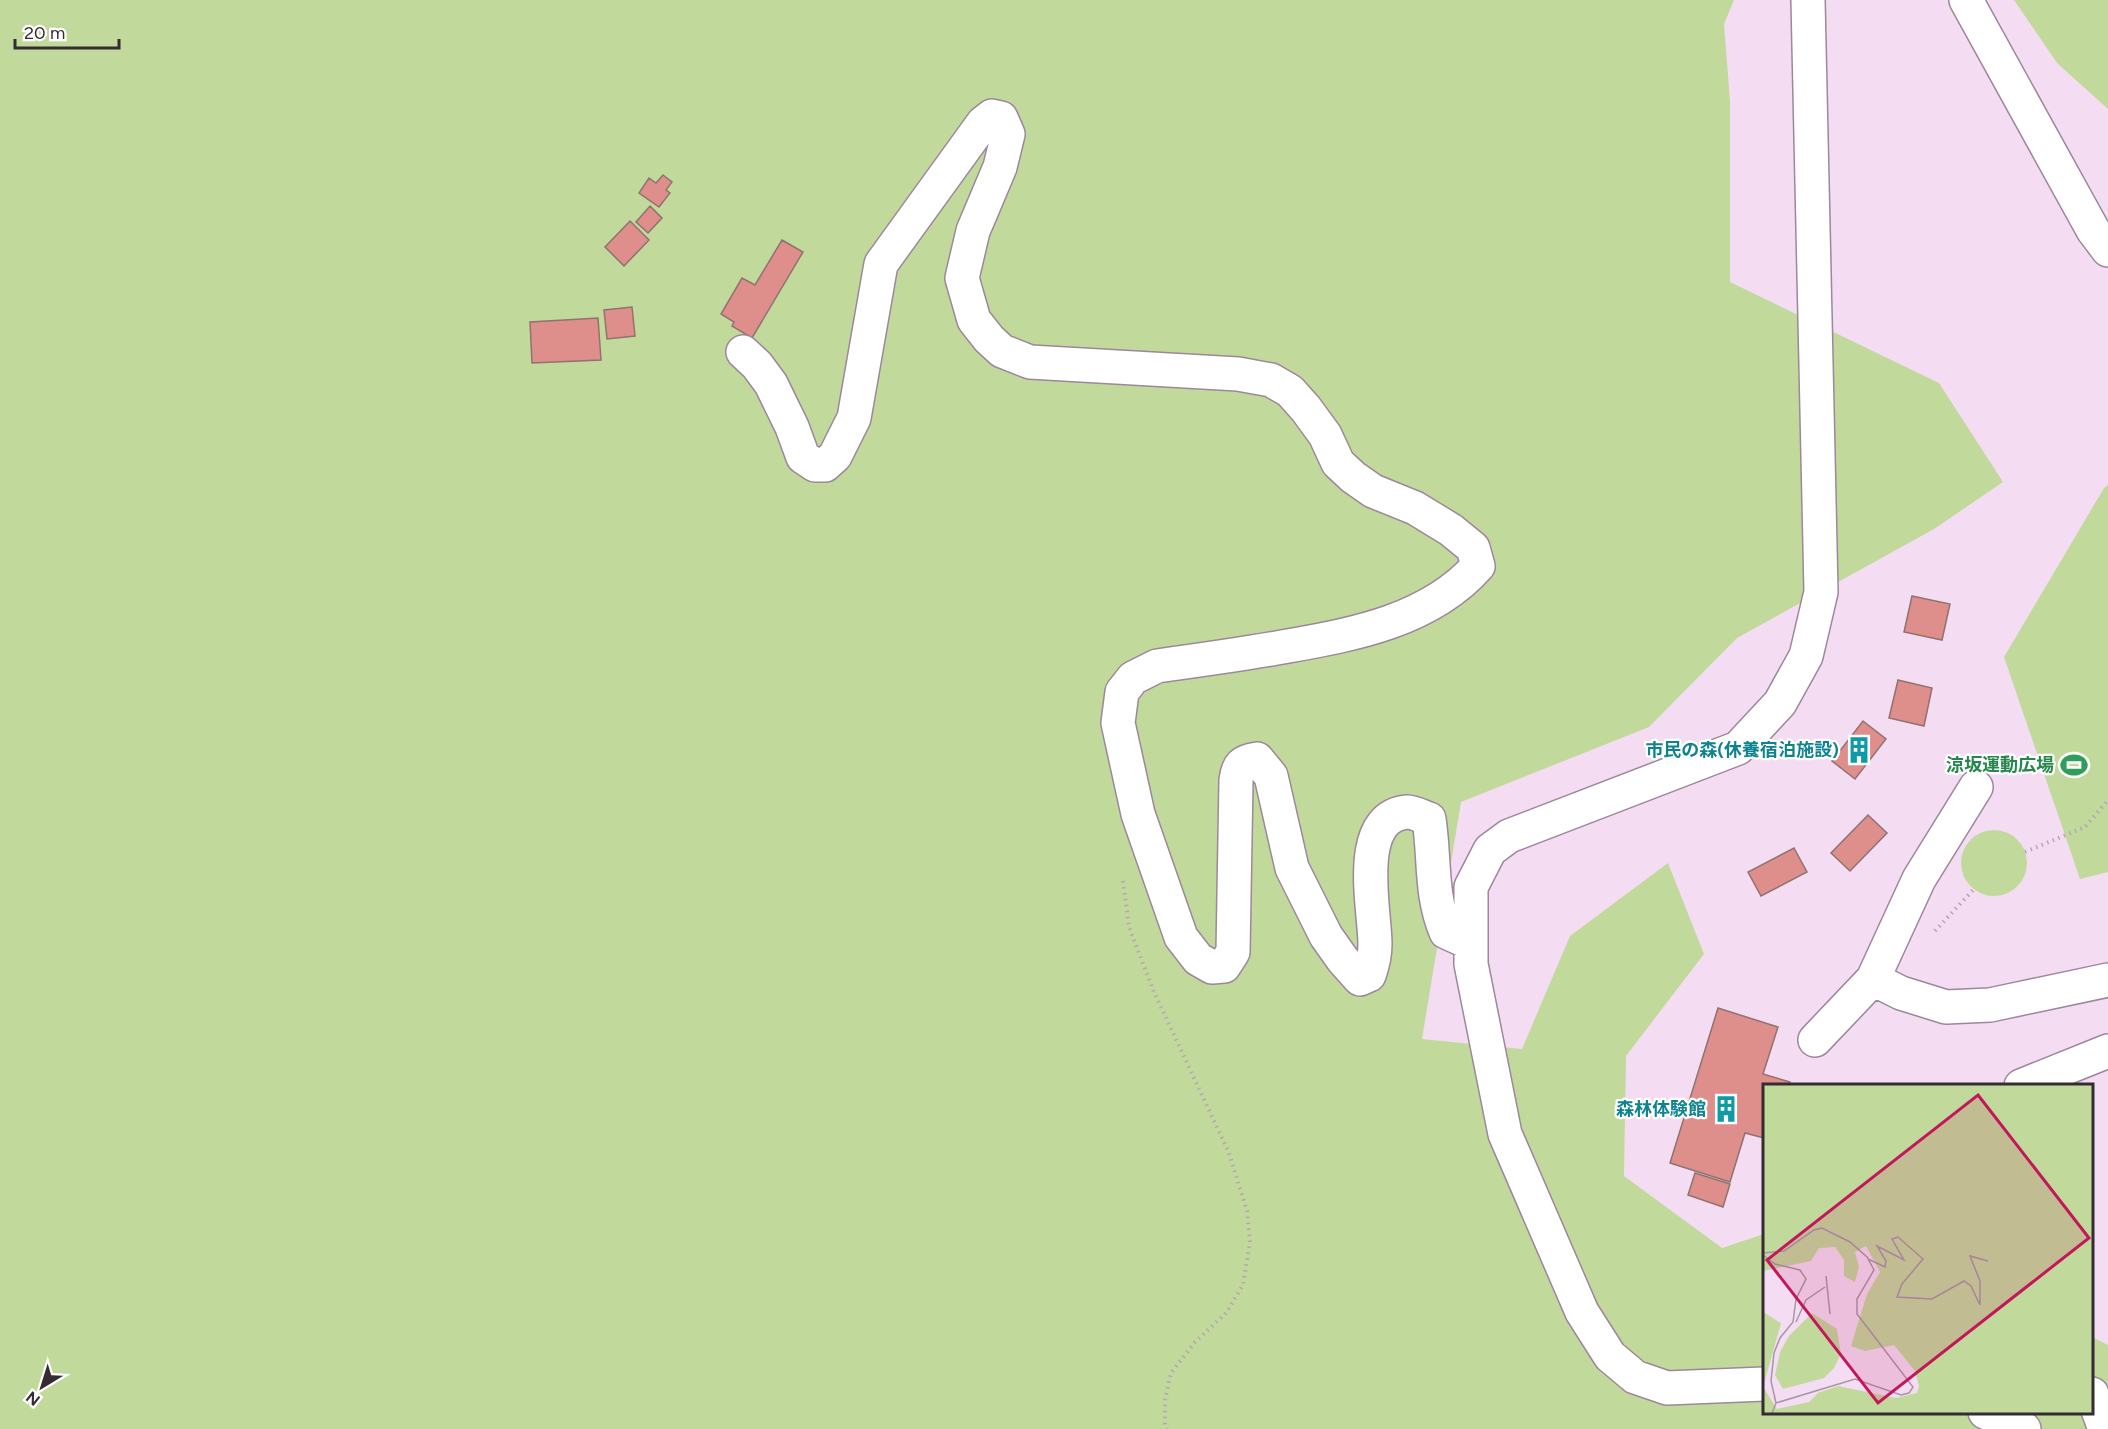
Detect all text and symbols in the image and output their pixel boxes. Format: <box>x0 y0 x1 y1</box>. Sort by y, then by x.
scale bar <box>15 12 118 50</box>
text: 20 m <box>24 22 65 44</box>
building icon: 市民の森(休養宿泊施設) <box>1844 735 1874 765</box>
place label: 市民の森(休養宿泊施設) <box>1645 739 1839 761</box>
sports icon: 涼坂運動広場 <box>2059 750 2089 780</box>
place label: 涼坂運動広場 <box>1946 754 2054 776</box>
inset map <box>1763 1084 2093 1414</box>
building icon: 森林体験館 <box>1711 1094 1741 1124</box>
place label: 森林体験館 <box>1616 1098 1706 1120</box>
north arrow <box>12 1357 72 1417</box>
text: N <box>22 1387 44 1410</box>

